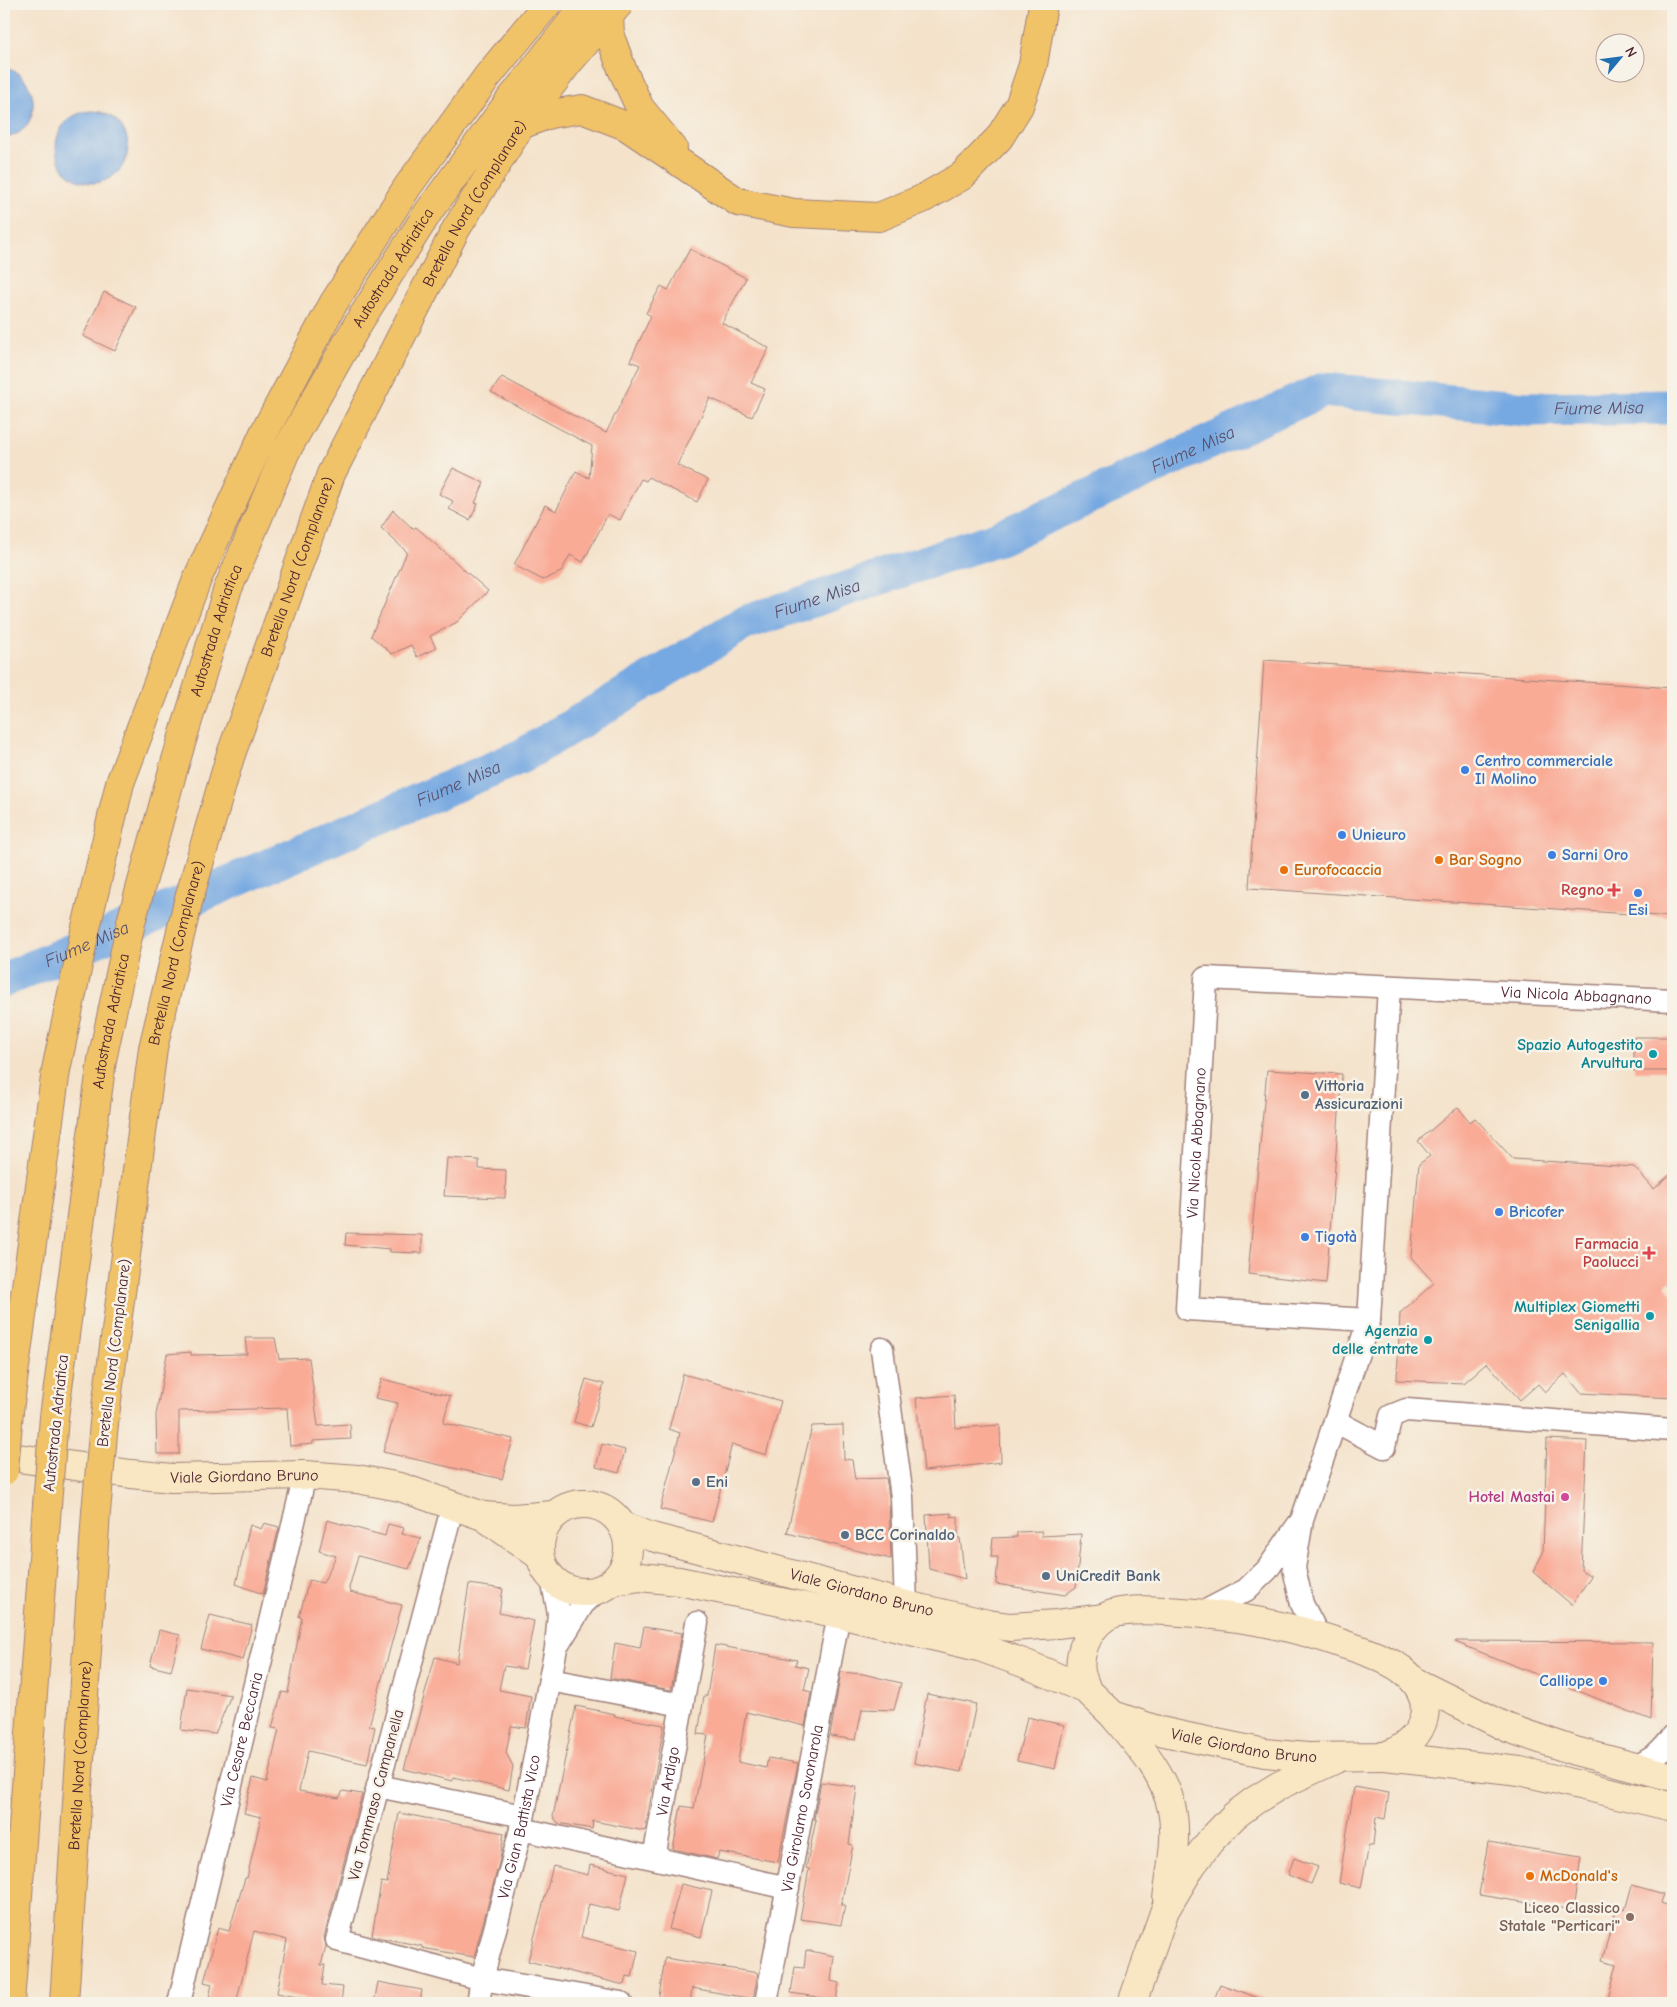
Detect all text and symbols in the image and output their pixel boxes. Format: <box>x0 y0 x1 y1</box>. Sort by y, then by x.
north arrow <box>1594 32 1644 82</box>
text: N <box>1621 44 1641 60</box>
street label: Bretella Nord (Complanare) <box>419 117 530 290</box>
street label: Autostrada Adriatica <box>349 205 438 331</box>
water label: Fiume Misa <box>1554 397 1644 419</box>
water label: Fiume Misa <box>1148 421 1238 478</box>
street label: Bretella Nord (Complanare) <box>257 475 338 659</box>
street label: Autostrada Adriatica <box>187 562 246 699</box>
water label: Fiume Misa <box>771 575 863 623</box>
place label: Centro commerciale Il Molino <box>1475 752 1613 788</box>
water label: Fiume Misa <box>413 756 504 811</box>
marker: Centro commerciale Il Molino <box>1459 764 1471 776</box>
place label: Unieuro <box>1352 826 1406 844</box>
marker: Unieuro <box>1336 829 1348 841</box>
place label: Sarni Oro <box>1562 846 1628 864</box>
marker: Sarni Oro <box>1546 849 1558 861</box>
place label: Bar Sogno <box>1449 851 1522 869</box>
marker: Bar Sogno <box>1433 854 1445 866</box>
street label: Bretella Nord (Complanare) <box>145 859 208 1047</box>
place label: Eurofocaccia <box>1294 861 1382 879</box>
marker: Eurofocaccia <box>1278 864 1290 876</box>
place label: Regno <box>1561 881 1604 899</box>
marker: Regno <box>1608 884 1620 896</box>
marker: Esi <box>1632 887 1644 899</box>
place label: Esi <box>1628 901 1648 919</box>
water label: Fiume Misa <box>41 917 132 972</box>
street label: Autostrada Adriatica <box>89 952 133 1090</box>
street label: Via Nicola Abbagnano <box>1501 983 1652 1008</box>
place label: Spazio Autogestito Arvultura <box>1517 1036 1643 1072</box>
marker: Spazio Autogestito Arvultura <box>1647 1048 1659 1060</box>
street label: Via Nicola Abbagnano <box>1183 1067 1210 1219</box>
place label: Vittoria Assicurazioni <box>1315 1077 1403 1113</box>
marker: Vittoria Assicurazioni <box>1299 1089 1311 1101</box>
place label: Bricofer <box>1509 1203 1564 1221</box>
marker: Bricofer <box>1493 1206 1505 1218</box>
place label: Tigotà <box>1315 1228 1357 1246</box>
marker: Tigotà <box>1299 1231 1311 1243</box>
place label: Farmacia Paolucci <box>1575 1235 1639 1271</box>
marker: Farmacia Paolucci <box>1643 1247 1655 1259</box>
street label: Bretella Nord (Complanare) <box>94 1258 134 1448</box>
place label: Multiplex Giometti Senigallia <box>1514 1298 1640 1334</box>
marker: Multiplex Giometti Senigallia <box>1644 1310 1656 1322</box>
place label: Agenzia delle entrate <box>1332 1322 1418 1358</box>
marker: Agenzia delle entrate <box>1422 1334 1434 1346</box>
street label: Autostrada Adriatica <box>40 1354 72 1492</box>
street label: Viale Giordano Bruno <box>170 1466 319 1487</box>
place label: Eni <box>706 1473 728 1491</box>
marker: Eni <box>690 1476 702 1488</box>
place label: Hotel Mastai <box>1468 1488 1555 1506</box>
marker: Hotel Mastai <box>1559 1491 1571 1503</box>
place label: BCC Corinaldo <box>855 1526 955 1544</box>
marker: BCC Corinaldo <box>839 1529 851 1541</box>
street label: Viale Giordano Bruno <box>788 1565 935 1620</box>
place label: UniCredit Bank <box>1056 1567 1160 1585</box>
marker: UniCredit Bank <box>1040 1570 1052 1582</box>
street label: Bretella Nord (Complanare) <box>65 1660 95 1851</box>
street label: Via Cesare Beccaria <box>217 1670 267 1809</box>
place label: Calliope <box>1539 1672 1593 1690</box>
marker: Calliope <box>1597 1675 1609 1687</box>
street label: Via Tommaso Campanella <box>344 1707 408 1883</box>
street label: Via Girolamo Savonarola <box>778 1723 827 1893</box>
street label: Viale Giordano Bruno <box>1169 1725 1317 1766</box>
street label: Via Ardigo <box>653 1745 683 1817</box>
street label: Via Gian Battista Vico <box>494 1753 544 1901</box>
place label: McDonald's <box>1540 1867 1618 1885</box>
marker: McDonald's <box>1524 1870 1536 1882</box>
place label: Liceo Classico Statale "Perticari" <box>1499 1899 1620 1935</box>
marker: Liceo Classico Statale "Perticari" <box>1624 1911 1636 1923</box>

